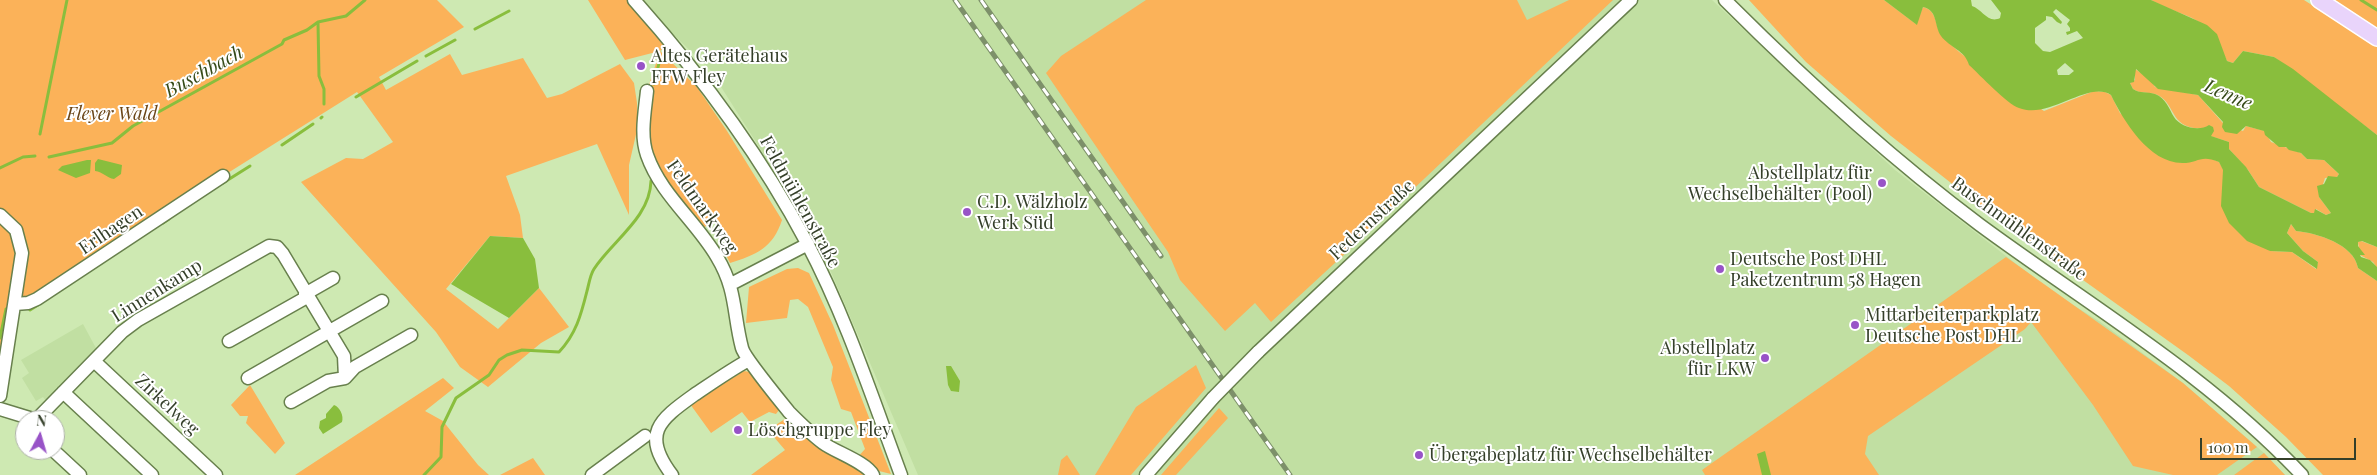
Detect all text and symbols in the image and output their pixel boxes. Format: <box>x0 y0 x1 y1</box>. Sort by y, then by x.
water label: Buschbach <box>161 41 247 103</box>
place label: Altes Gerätehaus FFW Fley <box>651 45 788 88</box>
marker: Altes Gerätehaus FFW Fley <box>635 60 647 72</box>
water label: Lenne <box>2201 75 2255 115</box>
park label: Fleyer Wald <box>67 103 157 125</box>
street label: Feldmühlenstraße <box>755 132 845 272</box>
street label: Feldmarkweg <box>662 156 742 258</box>
place label: Abstellplatz für Wechselbehälter (Pool) <box>1688 162 1872 204</box>
street label: Buschmühlenstraße <box>1947 173 2091 285</box>
street label: Federnstraße <box>1325 175 1419 265</box>
marker: Abstellplatz für Wechselbehälter (Pool) <box>1876 177 1888 189</box>
place label: C.D. Wälzholz Werk Süd <box>977 191 1088 233</box>
street label: Erlhagen <box>75 201 147 259</box>
marker: C.D. Wälzholz Werk Süd <box>961 206 973 218</box>
place label: Deutsche Post DHL Paketzentrum 58 Hagen <box>1730 248 1921 290</box>
street label: Linnenkamp <box>108 255 206 327</box>
marker: Deutsche Post DHL Paketzentrum 58 Hagen <box>1714 263 1726 275</box>
place label: Mittarbeiterparkplatz Deutsche Post DHL <box>1865 304 2039 346</box>
marker: Mittarbeiterparkplatz Deutsche Post DHL <box>1849 319 1861 331</box>
place label: Abstellplatz für LKW <box>1660 337 1755 379</box>
marker: Abstellplatz für LKW <box>1759 352 1771 364</box>
street label: Zirkelweg <box>131 370 203 440</box>
north arrow <box>15 410 65 460</box>
text: N <box>35 411 48 431</box>
place label: Löschgruppe Fley <box>748 419 891 441</box>
marker: Löschgruppe Fley <box>732 424 744 436</box>
scale bar <box>2202 428 2358 460</box>
text: 100 m <box>2208 437 2249 457</box>
place label: Übergabeplatz für Wechselbehälter <box>1429 444 1712 466</box>
marker: Übergabeplatz für Wechselbehälter <box>1413 449 1425 461</box>

